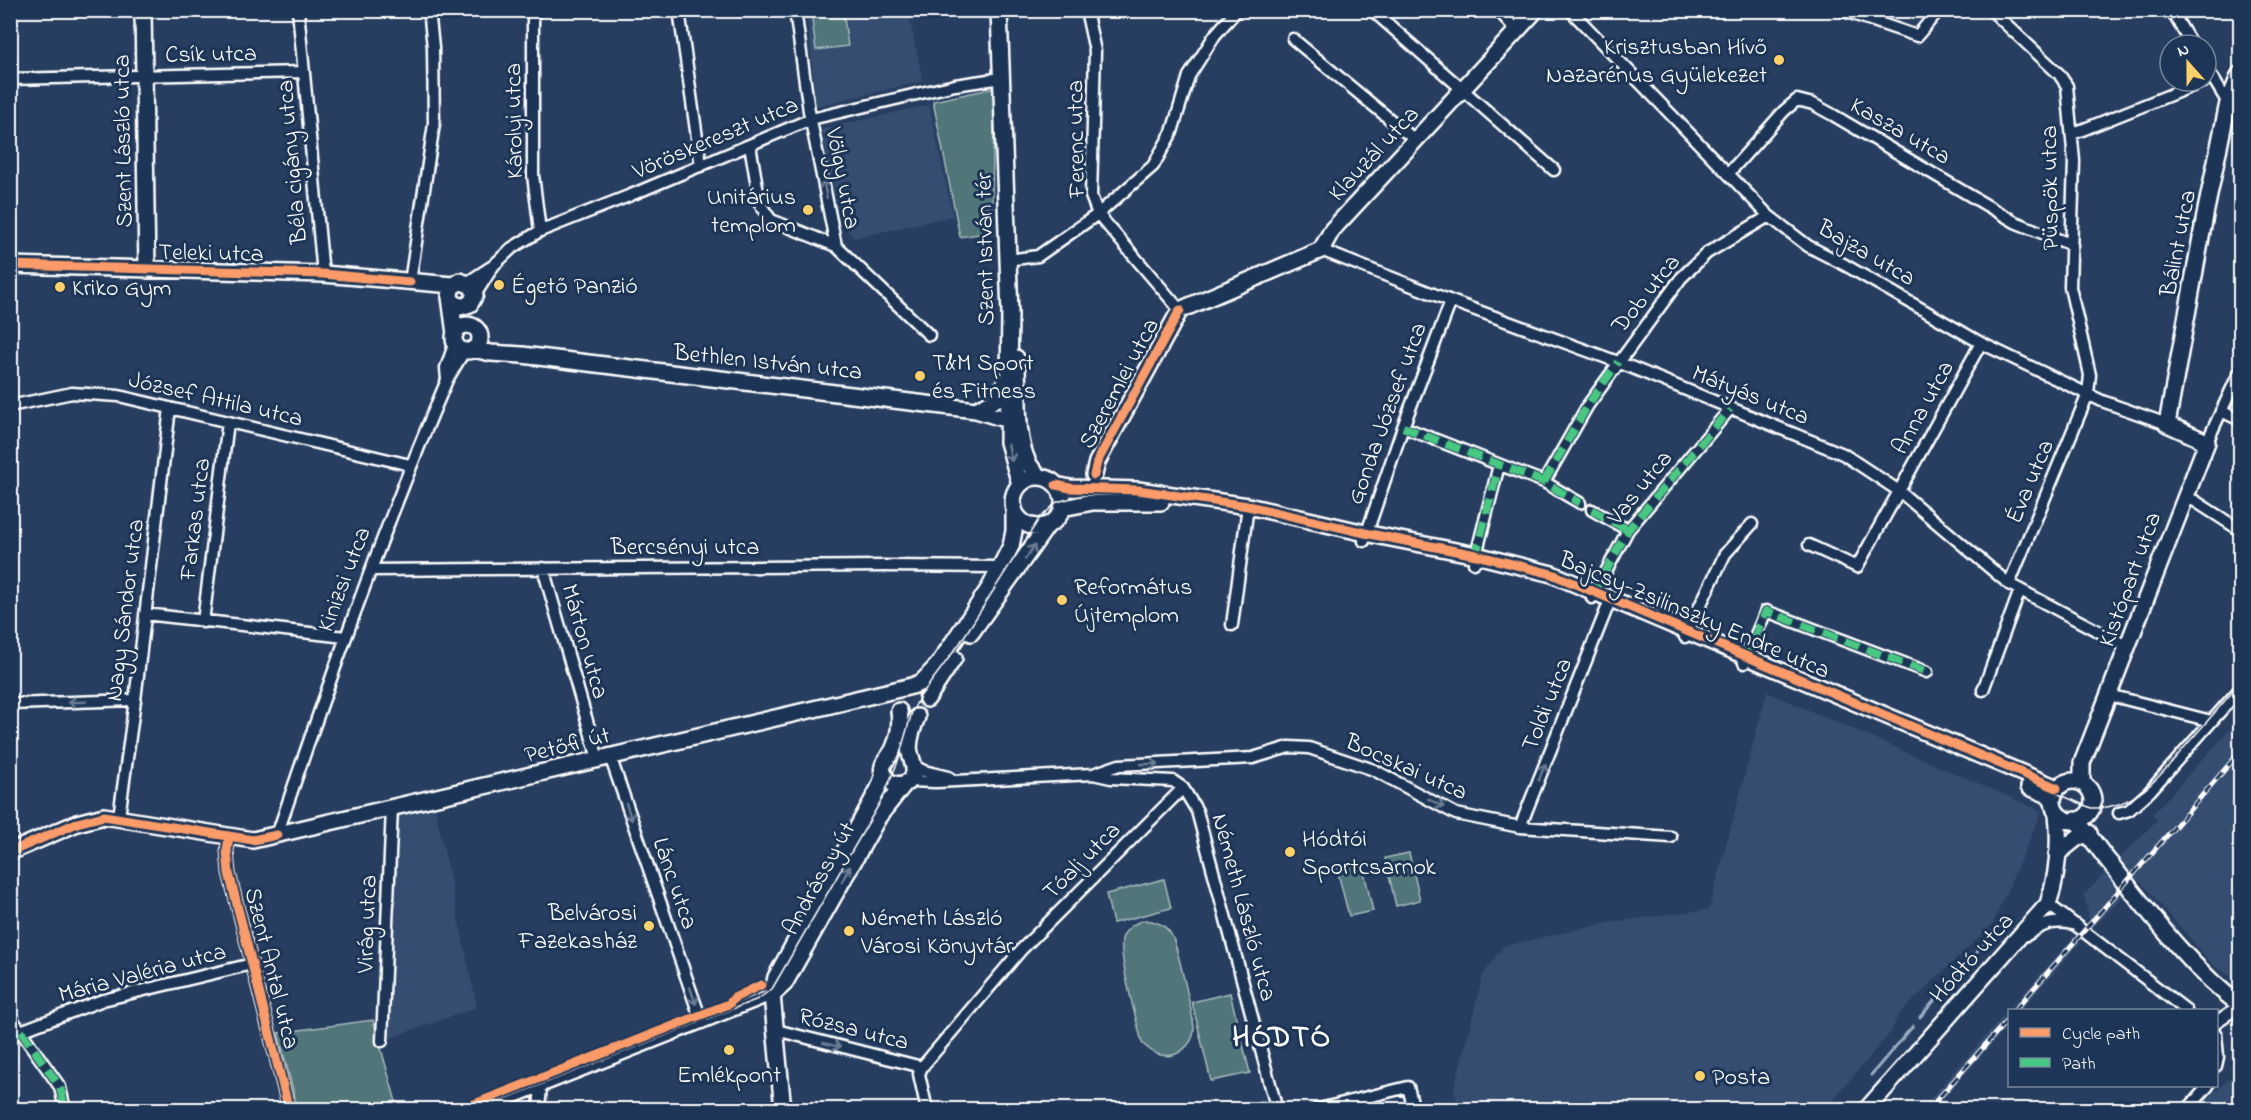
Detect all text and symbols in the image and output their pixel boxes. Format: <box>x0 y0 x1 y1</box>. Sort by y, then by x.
place label: Krisztusban Hívő Nazarénus Gyülekezet <box>1546 31 1767 95</box>
north arrow <box>2158 33 2218 93</box>
street label: Csík utca <box>165 37 257 74</box>
text: N <box>2174 38 2193 64</box>
marker: Krisztusban Hívő Nazarénus Gyülekezet <box>1772 53 1786 67</box>
street label: Szent László utca <box>105 54 144 228</box>
street label: Károlyi utca <box>497 63 535 179</box>
street label: Béla cigány utca <box>269 78 319 246</box>
street label: Ferenc utca <box>1059 79 1096 199</box>
street label: Vöröskereszt utca <box>627 89 804 190</box>
street label: Kasza utca <box>1843 89 1957 175</box>
street label: Klauzál utca <box>1321 99 1428 210</box>
street label: Völgy utca <box>813 124 869 232</box>
street label: Püspök utca <box>2033 125 2070 251</box>
street label: Szent István tér <box>968 171 1005 326</box>
one-way arrow <box>819 180 830 199</box>
place label: Unitárius templom <box>707 181 796 244</box>
street label: Bálint utca <box>2152 187 2207 301</box>
marker: Unitárius templom <box>801 203 815 217</box>
street label: Bajza utca <box>1809 211 1921 296</box>
street label: Teleki utca <box>158 236 264 273</box>
street label: Dob utca <box>1603 247 1690 343</box>
place label: Égető Panzió <box>511 270 638 305</box>
place label: Kriko Gym <box>72 272 171 308</box>
marker: Égető Panzió <box>492 278 506 292</box>
marker: Kriko Gym <box>53 280 67 294</box>
street label: Szeremlei utca <box>1071 313 1169 456</box>
street label: Gonda József utca <box>1339 318 1438 510</box>
street label: Bethlen István utca <box>671 336 864 391</box>
place label: T&M Sport és Fitness <box>932 347 1036 410</box>
street label: Anna utca <box>1884 355 1964 462</box>
street label: Mátyás utca <box>1686 357 1814 437</box>
street label: József Attila utca <box>125 363 306 437</box>
marker: T&M Sport és Fitness <box>913 369 927 383</box>
street label: Éva utca <box>1998 435 2065 529</box>
one-way arrow <box>1005 442 1016 462</box>
street label: Vas utca <box>1599 443 1682 534</box>
street label: Farkas utca <box>171 456 221 583</box>
street label: Kistópart utca <box>2091 507 2172 652</box>
street label: Nagy Sándor utca <box>98 517 156 704</box>
street label: Kinizsi utca <box>309 522 381 638</box>
street label: Bercsényi utca <box>610 531 759 567</box>
one-way arrow <box>1023 543 1036 560</box>
street label: Bajcsy-Zsilinszky Endre utca <box>1552 543 1835 690</box>
place label: Református Újtemplom <box>1074 571 1192 634</box>
street label: Márton utca <box>551 580 617 703</box>
marker: Református Újtemplom <box>1055 593 1069 607</box>
street label: Toldi utca <box>1514 653 1583 757</box>
one-way arrow <box>67 696 87 708</box>
street label: Petőfi út <box>521 719 614 774</box>
street label: Bocskai utca <box>1338 725 1473 811</box>
one-way arrow <box>1139 759 1159 770</box>
one-way arrow <box>1537 763 1548 782</box>
one-way arrow <box>1426 798 1444 809</box>
one-way arrow <box>624 802 635 821</box>
street label: Németh László utca <box>1201 810 1284 1005</box>
street label: Tóalj utca <box>1036 815 1130 909</box>
street label: Andrássy út <box>775 816 867 943</box>
place label: Hódtói Sportcsarnok <box>1302 823 1436 886</box>
street label: Lánc utca <box>642 833 706 934</box>
marker: Hódtói Sportcsarnok <box>1283 845 1297 859</box>
one-way arrow <box>840 866 852 883</box>
street label: Virág utca <box>349 874 388 975</box>
street label: Szent Antal utca <box>234 884 308 1053</box>
place label: Belvárosi Fazekasház <box>517 897 638 960</box>
place label: Németh László Városi Könyvtár <box>860 902 1014 966</box>
street label: Hódtó utca <box>1922 905 2023 1012</box>
marker: Belvárosi Fazekasház <box>642 919 656 933</box>
marker: Németh László Városi Könyvtár <box>842 924 856 938</box>
street label: Mária Valéria utca <box>55 935 230 1014</box>
one-way arrow <box>688 986 699 1005</box>
street label: Rózsa utca <box>795 1000 912 1061</box>
legend <box>2008 1009 2218 1087</box>
district label: HÓDTÓ <box>1232 1017 1332 1061</box>
text: Cycle path <box>2062 1022 2140 1048</box>
one-way arrow <box>823 1039 842 1051</box>
marker: Emlékpont <box>722 1043 736 1057</box>
text: Path <box>2062 1052 2096 1078</box>
place label: Emlékpont <box>677 1059 781 1094</box>
place label: Posta <box>1712 1061 1770 1096</box>
marker: Posta <box>1693 1069 1707 1083</box>

